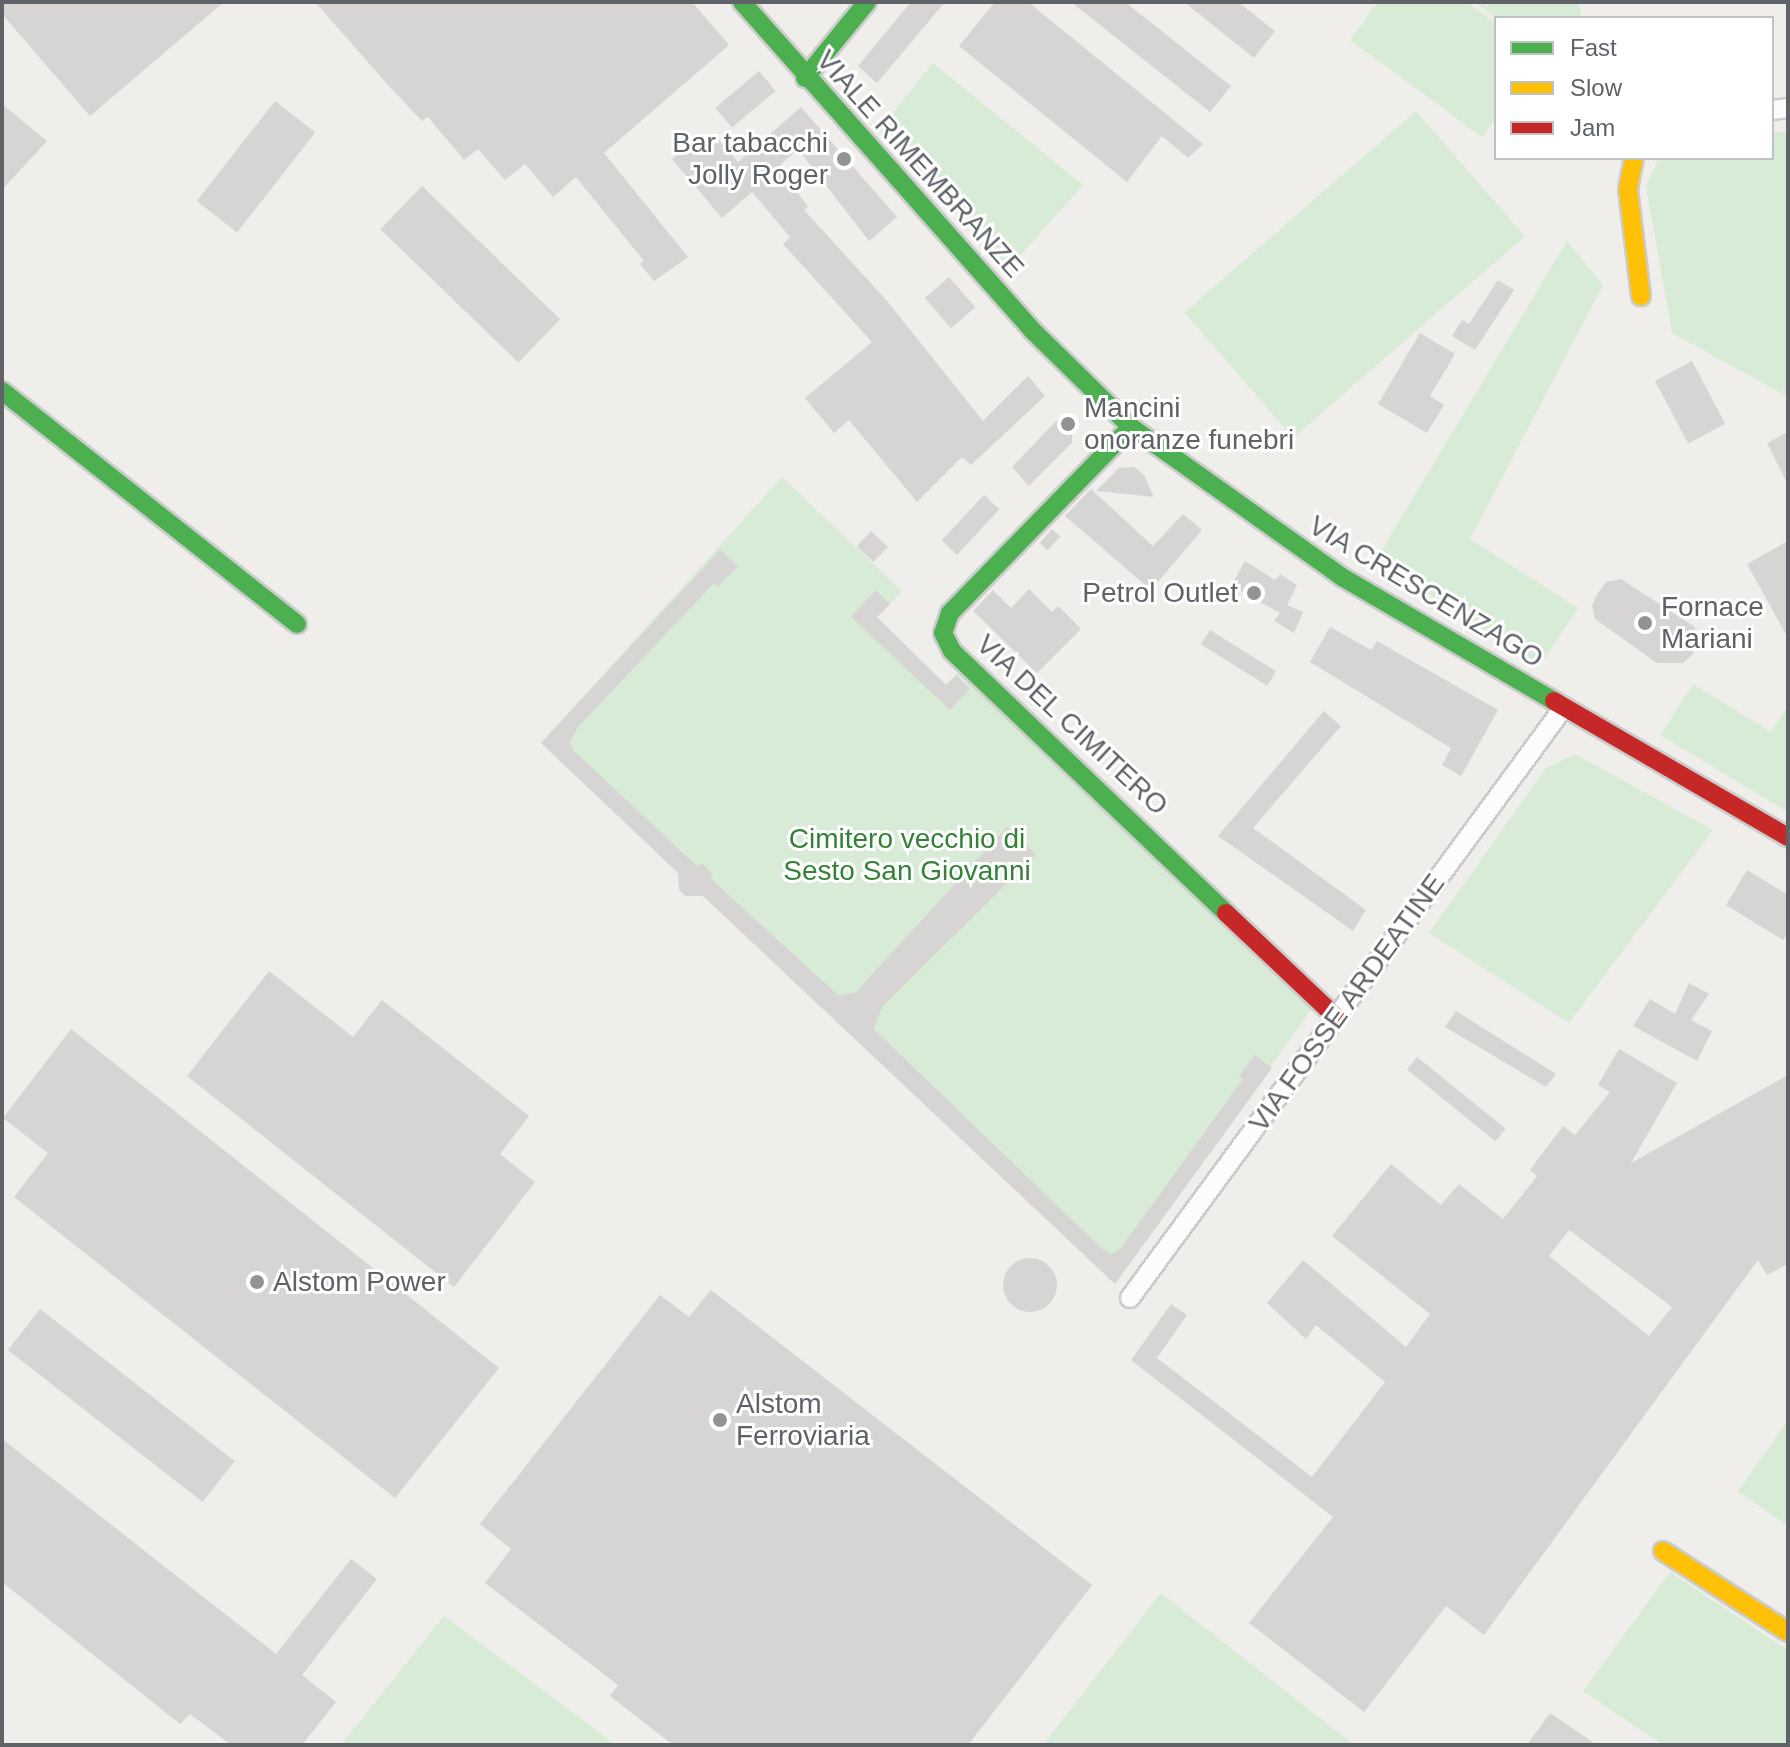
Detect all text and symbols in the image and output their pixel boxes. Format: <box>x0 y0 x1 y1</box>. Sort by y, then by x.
legend <box>1494 16 1774 160</box>
text: Fast <box>1570 34 1617 61</box>
street label: VIALE RIMEMBRANZE <box>809 43 1031 285</box>
text: Slow <box>1570 74 1622 101</box>
text: Jam <box>1570 114 1615 141</box>
place label: Bar tabacchi Jolly Roger <box>672 126 828 192</box>
marker: Bar tabacchi Jolly Roger <box>835 150 853 168</box>
place label: Mancini onoranze funebri <box>1084 391 1294 457</box>
marker: Mancini onoranze funebri <box>1059 415 1077 433</box>
street label: VIA CRESCENZAGO <box>1302 508 1550 676</box>
place label: Petrol Outlet <box>1082 576 1238 610</box>
marker: Petrol Outlet <box>1245 584 1263 602</box>
place label: Fornace Mariani <box>1661 590 1764 656</box>
marker: Fornace Mariani <box>1636 614 1654 632</box>
street label: VIA DEL CIMITERO <box>968 627 1176 823</box>
park label: Cimitero vecchio di Sesto San Giovanni <box>783 822 1031 888</box>
street label: VIA FOSSE ARDEATINE <box>1241 866 1453 1140</box>
place label: Alstom Power <box>273 1265 446 1299</box>
marker: Alstom Power <box>248 1273 266 1291</box>
place label: Alstom Ferroviaria <box>736 1387 870 1453</box>
marker: Alstom Ferroviaria <box>711 1411 729 1429</box>

